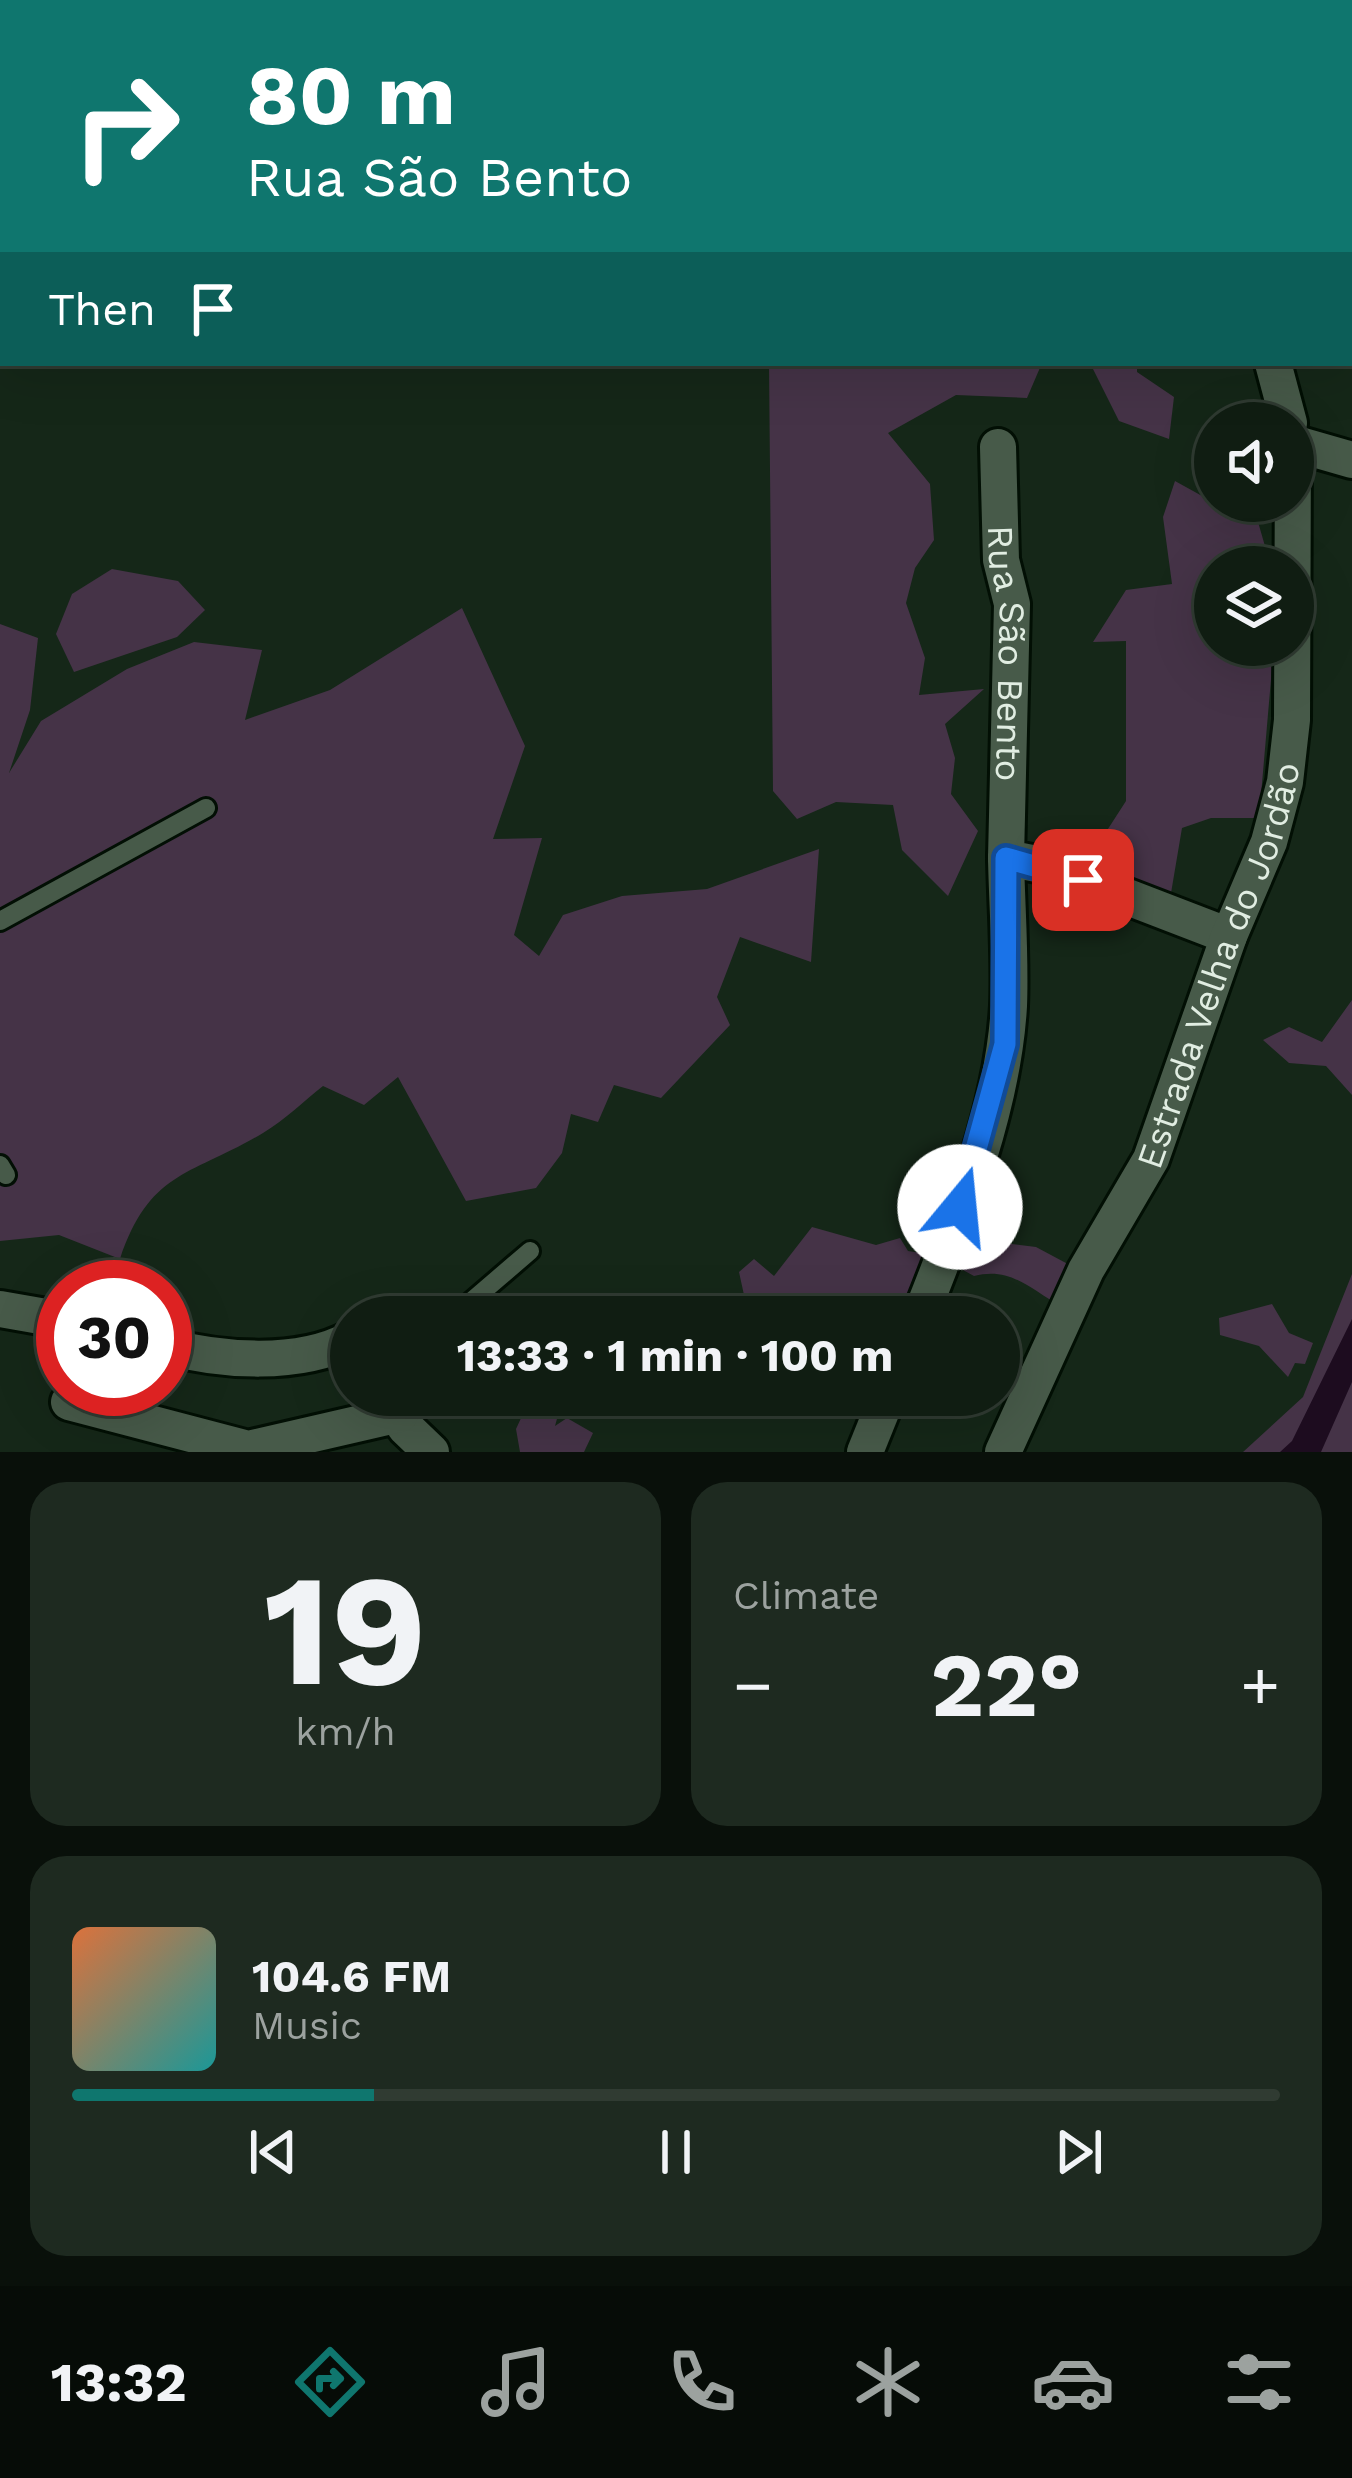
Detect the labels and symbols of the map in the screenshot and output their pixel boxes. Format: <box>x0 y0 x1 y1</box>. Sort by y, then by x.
street label: Rua São Bento <box>979 525 1033 782</box>
street label: Estrada Velha do Jordão <box>1128 761 1308 1174</box>
pin <box>1032 829 1134 931</box>
position arrow <box>897 1144 1023 1270</box>
speed limit sign: 30 <box>36 1260 192 1416</box>

